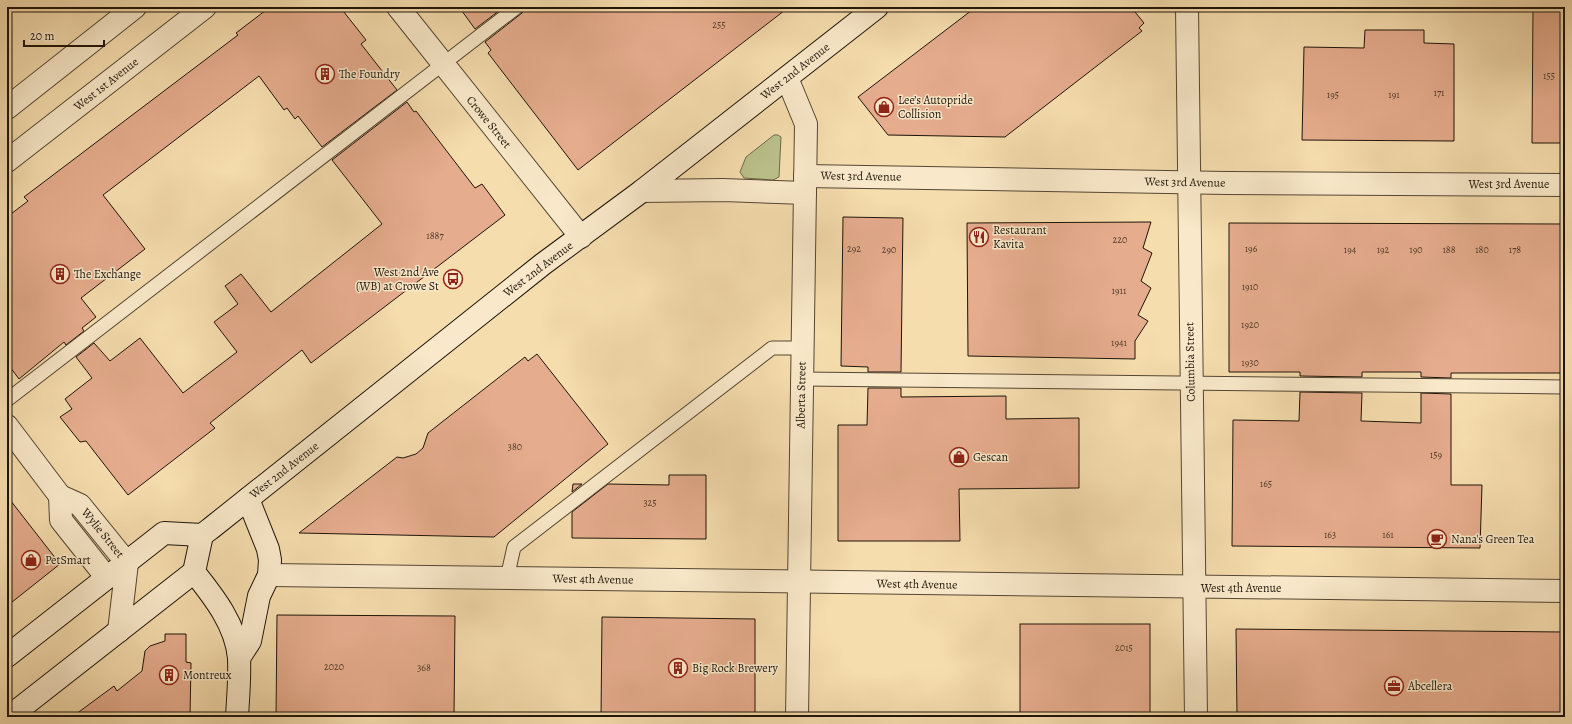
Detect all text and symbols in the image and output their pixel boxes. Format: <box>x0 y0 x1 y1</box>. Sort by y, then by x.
house number: 255 <box>712 18 726 31</box>
scale bar <box>24 22 104 48</box>
text: 20 m <box>30 28 54 44</box>
street label: West 2nd Avenue <box>756 39 833 104</box>
street label: West 1st Avenue <box>70 54 142 115</box>
building icon: The Foundry <box>314 63 336 85</box>
place label: The Foundry <box>339 66 401 82</box>
house number: 155 <box>1543 69 1555 82</box>
house number: 171 <box>1433 86 1445 99</box>
house number: 195 <box>1327 88 1339 101</box>
house number: 191 <box>1388 88 1400 101</box>
street label: Crowe Street <box>463 92 515 152</box>
place label: Lee’s Autopride Collision <box>898 92 973 122</box>
shop icon: Lee’s Autopride Collision <box>873 96 895 118</box>
street label: West 3rd Avenue <box>819 167 902 185</box>
street label: West 3rd Avenue <box>1143 173 1226 191</box>
street label: West 3rd Avenue <box>1468 176 1549 192</box>
place label: Restaurant Kavita <box>993 222 1047 252</box>
restaurant icon: Restaurant Kavita <box>968 226 990 248</box>
house number: 1887 <box>426 229 444 242</box>
house number: 220 <box>1113 233 1127 246</box>
street label: West 2nd Avenue <box>499 237 576 301</box>
house number: 292 <box>847 242 861 255</box>
house number: 196 <box>1245 242 1258 255</box>
house number: 290 <box>882 243 896 256</box>
house number: 194 <box>1344 243 1357 256</box>
house number: 192 <box>1377 243 1390 256</box>
house number: 190 <box>1409 243 1423 256</box>
house number: 188 <box>1442 243 1456 256</box>
house number: 180 <box>1475 243 1489 256</box>
house number: 178 <box>1509 243 1521 256</box>
building icon: The Exchange <box>49 263 71 285</box>
place label: West 2nd Ave (WB) at Crowe St <box>356 264 439 294</box>
place label: The Exchange <box>74 266 141 282</box>
bus stop icon: West 2nd Ave (WB) at Crowe St <box>442 268 464 290</box>
house number: 1910 <box>1242 280 1258 293</box>
house number: 1911 <box>1112 284 1127 297</box>
house number: 1920 <box>1241 318 1259 331</box>
street label: Columbia Street <box>1181 322 1199 402</box>
house number: 1941 <box>1111 336 1128 349</box>
house number: 1930 <box>1241 356 1259 369</box>
street label: Alberta Street <box>792 361 810 430</box>
street label: West 2nd Avenue <box>245 438 322 503</box>
house number: 380 <box>508 440 522 453</box>
shop icon: Gescan <box>948 446 970 468</box>
house number: 159 <box>1430 448 1443 461</box>
place label: Gescan <box>973 449 1009 465</box>
house number: 165 <box>1260 477 1272 490</box>
house number: 325 <box>643 496 657 509</box>
street label: Wylie Street <box>77 504 128 561</box>
house number: 163 <box>1324 528 1336 541</box>
house number: 161 <box>1382 528 1394 541</box>
cafe icon: Nana's Green Tea <box>1426 528 1448 550</box>
place label: Nana's Green Tea <box>1451 531 1535 547</box>
shop icon: PetSmart <box>20 549 42 571</box>
place label: PetSmart <box>45 552 91 568</box>
street label: West 4th Avenue <box>551 570 634 588</box>
street label: West 4th Avenue <box>875 575 958 593</box>
street label: West 4th Avenue <box>1200 580 1281 596</box>
house number: 2015 <box>1115 641 1133 654</box>
building icon: Big Rock Brewery <box>667 657 689 679</box>
house number: 2020 <box>324 660 344 673</box>
place label: Big Rock Brewery <box>692 660 779 676</box>
house number: 368 <box>417 661 431 674</box>
building icon: Montreux <box>158 664 180 686</box>
place label: Montreux <box>183 667 232 683</box>
office icon: Abcellera <box>1383 675 1405 697</box>
place label: Abcellera <box>1407 678 1453 694</box>

